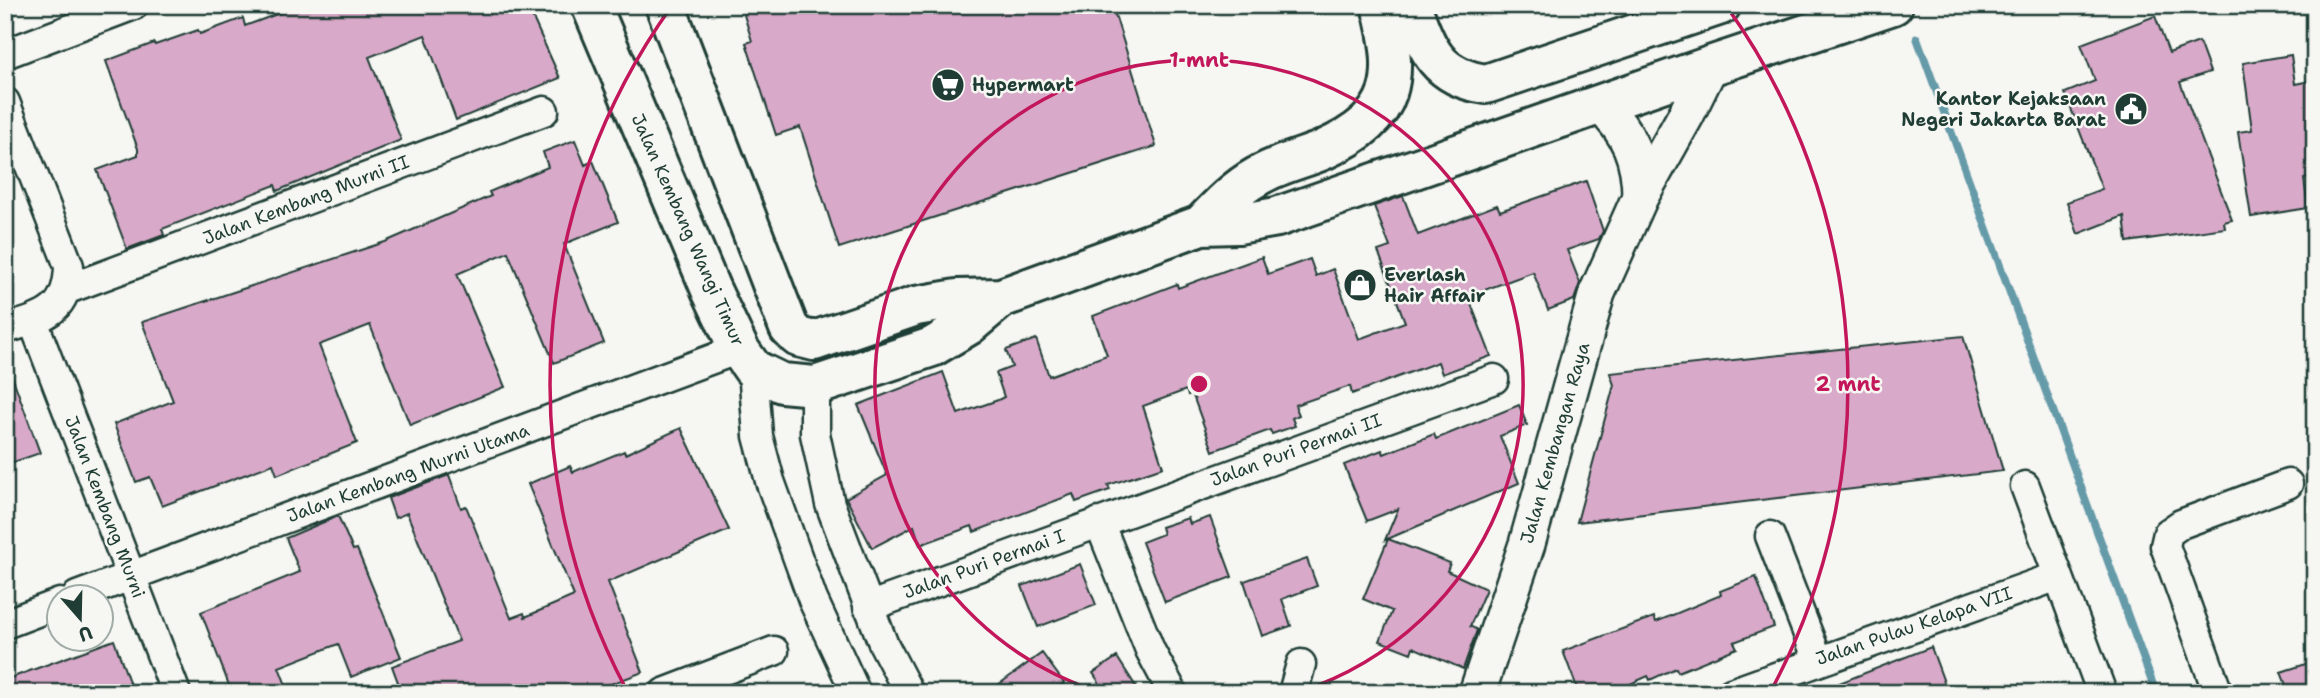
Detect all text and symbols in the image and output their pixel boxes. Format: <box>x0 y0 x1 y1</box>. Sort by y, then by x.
text: 1 mnt <box>1169 46 1229 74</box>
supermarket icon: Hypermart <box>929 66 967 104</box>
place label: Hypermart <box>972 73 1074 97</box>
place label: Kantor Kejaksaan Negeri Jakarta Barat <box>1901 87 2106 132</box>
public building icon: Kantor Kejaksaan Negeri Jakarta Barat <box>2112 90 2150 128</box>
street label: Jalan Kembang Wangi Timur <box>626 110 750 350</box>
street label: Jalan Kembang Murni II <box>199 150 413 250</box>
place label: Everlash Hair Affair <box>1384 263 1486 308</box>
shop icon: Everlash Hair Affair <box>1341 266 1379 304</box>
street label: Jalan Kembangan Raya <box>1515 340 1595 546</box>
text: 2 mnt <box>1816 370 1880 398</box>
centre of rings <box>1187 372 1211 396</box>
street label: Jalan Puri Permai II <box>1207 408 1385 492</box>
street label: Jalan Kembang Murni <box>59 413 151 601</box>
street label: Jalan Kembang Murni Utama <box>283 418 533 528</box>
street label: Jalan Puri Permai I <box>900 524 1068 604</box>
street label: Jalan Pulau Kelapa VII <box>1813 581 2015 671</box>
north arrow <box>46 582 116 652</box>
text: U <box>75 620 96 647</box>

